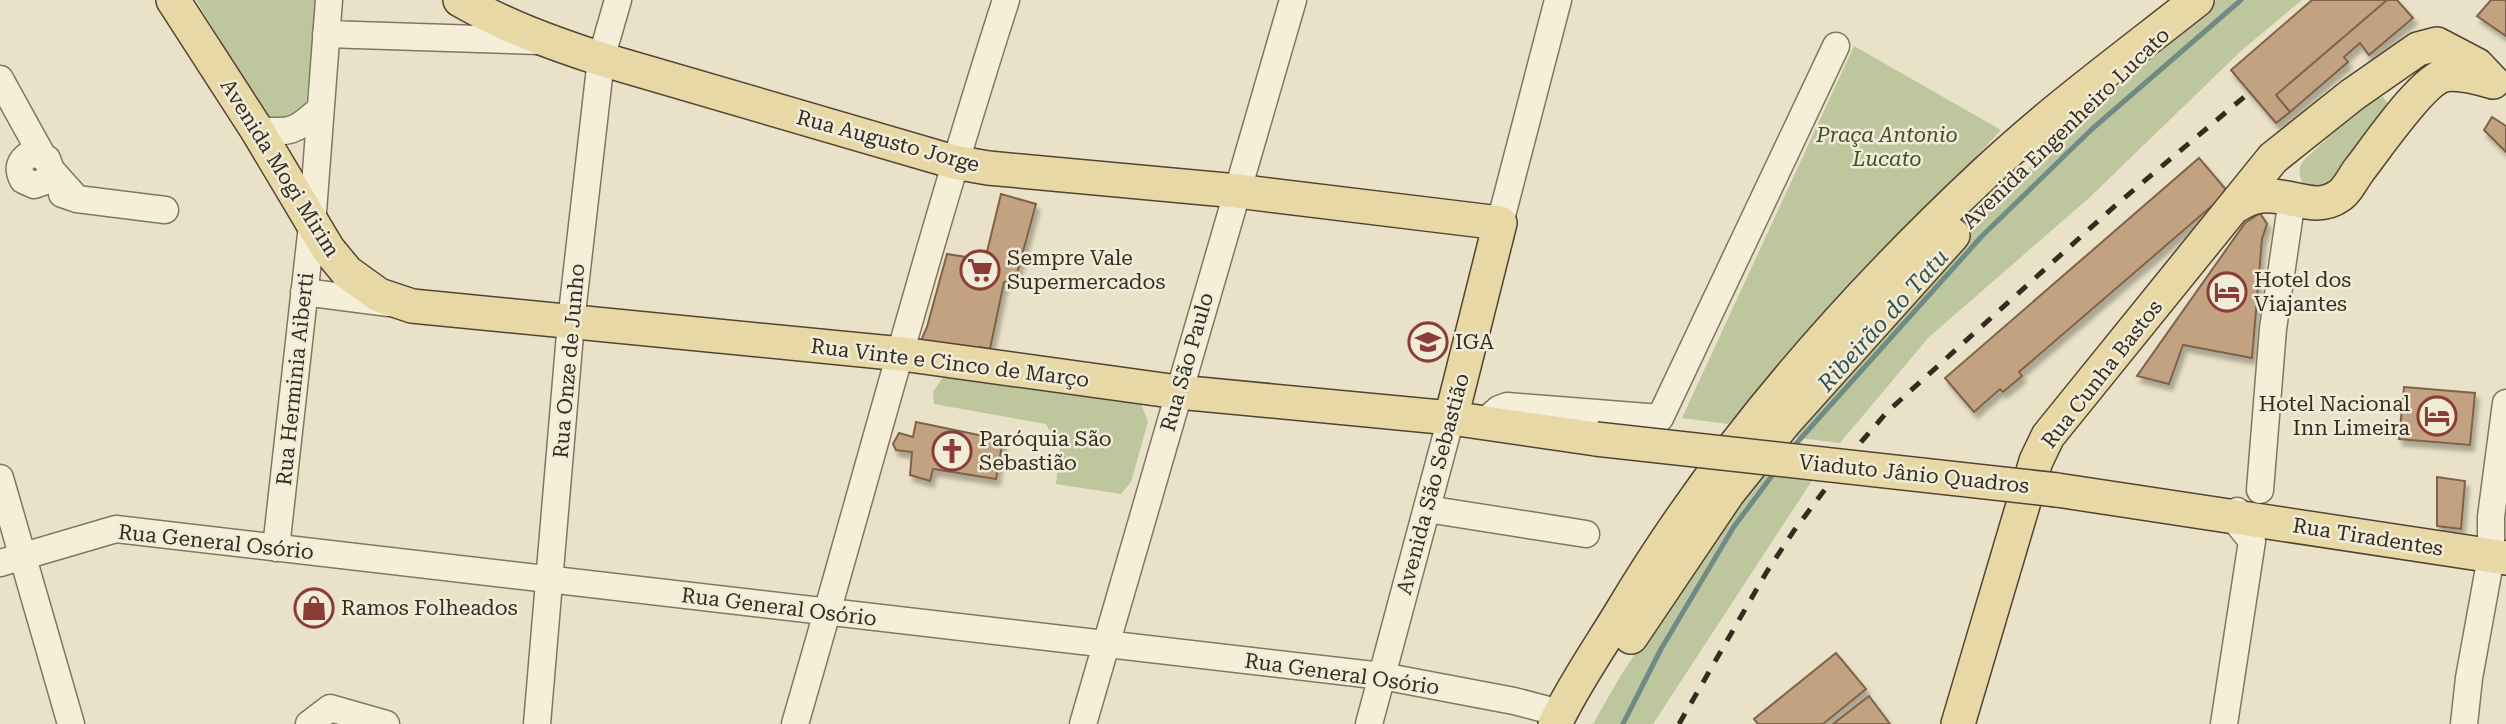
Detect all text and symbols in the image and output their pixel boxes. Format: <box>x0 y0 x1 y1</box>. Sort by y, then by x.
street label: Avenida Engenheiro Lucato <box>1957 23 2175 233</box>
street label: Avenida Mogi Mirim <box>215 75 345 261</box>
street label: Rua Augusto Jorge <box>794 105 982 177</box>
park label: Praça Antonio Lucato <box>1815 123 1958 171</box>
water label: Ribeirão do Tatu <box>1812 244 1954 398</box>
place label: Sempre Vale Supermercados <box>1007 246 1165 294</box>
supermarket icon: Sempre Vale Supermercados <box>959 249 1001 291</box>
street label: Rua Onze de Junho <box>549 263 589 459</box>
place label: Hotel dos Viajantes <box>2254 268 2351 316</box>
street label: Rua Herminia Aiberti <box>272 271 318 487</box>
hotel icon: Hotel dos Viajantes <box>2206 271 2248 313</box>
street label: Rua São Paulo <box>1156 290 1218 434</box>
street label: Rua Cunha Bastos <box>2037 295 2167 453</box>
school or university icon: IGA <box>1407 321 1449 363</box>
place label: IGA <box>1455 330 1494 354</box>
street label: Rua Vinte e Cinco de Março <box>809 334 1091 392</box>
street label: Avenida São Sebastião <box>1392 371 1474 597</box>
place label: Hotel Nacional Inn Limeira <box>2259 392 2411 440</box>
hotel icon: Hotel Nacional Inn Limeira <box>2416 395 2458 437</box>
place label: Paróquia São Sebastião <box>979 427 1112 475</box>
church icon: Paróquia São Sebastião <box>931 430 973 472</box>
street label: Viaduto Jânio Quadros <box>1797 450 2031 498</box>
street label: Rua Tiradentes <box>2291 513 2445 561</box>
street label: Rua General Osório <box>117 520 315 564</box>
street label: Rua General Osório <box>680 583 878 631</box>
shop icon: Ramos Folheados <box>293 587 335 629</box>
place label: Ramos Folheados <box>341 596 518 620</box>
street label: Rua General Osório <box>1243 648 1441 700</box>

